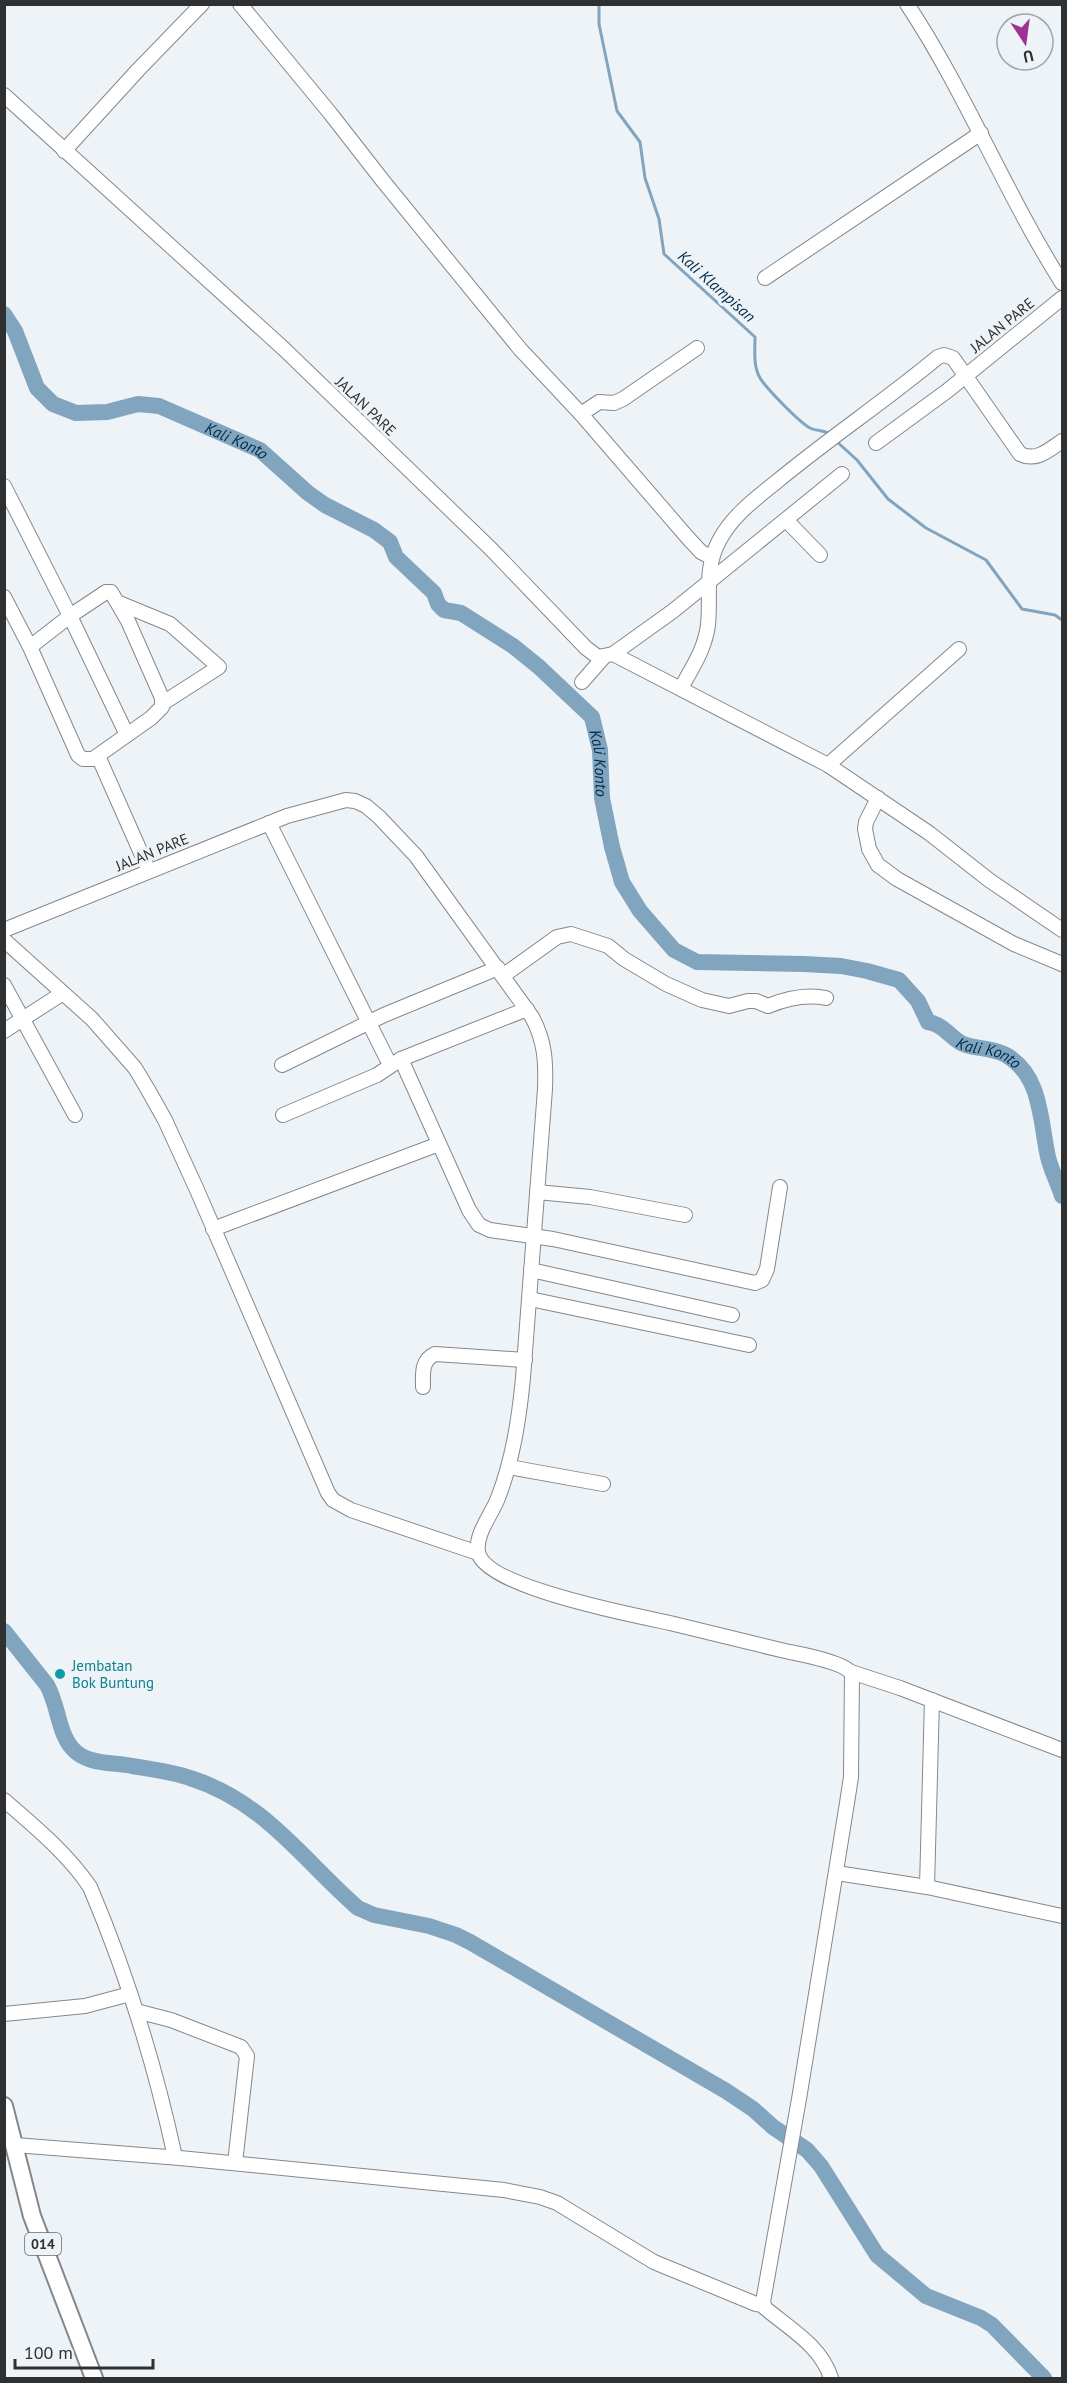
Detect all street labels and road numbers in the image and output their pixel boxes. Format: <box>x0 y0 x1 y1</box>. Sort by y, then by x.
street label: JALAN PARE <box>965 293 1038 357</box>
street label: JALAN PARE <box>331 372 400 440</box>
street label: JALAN PARE <box>112 829 191 876</box>
road number: 014 <box>25 2233 61 2255</box>

